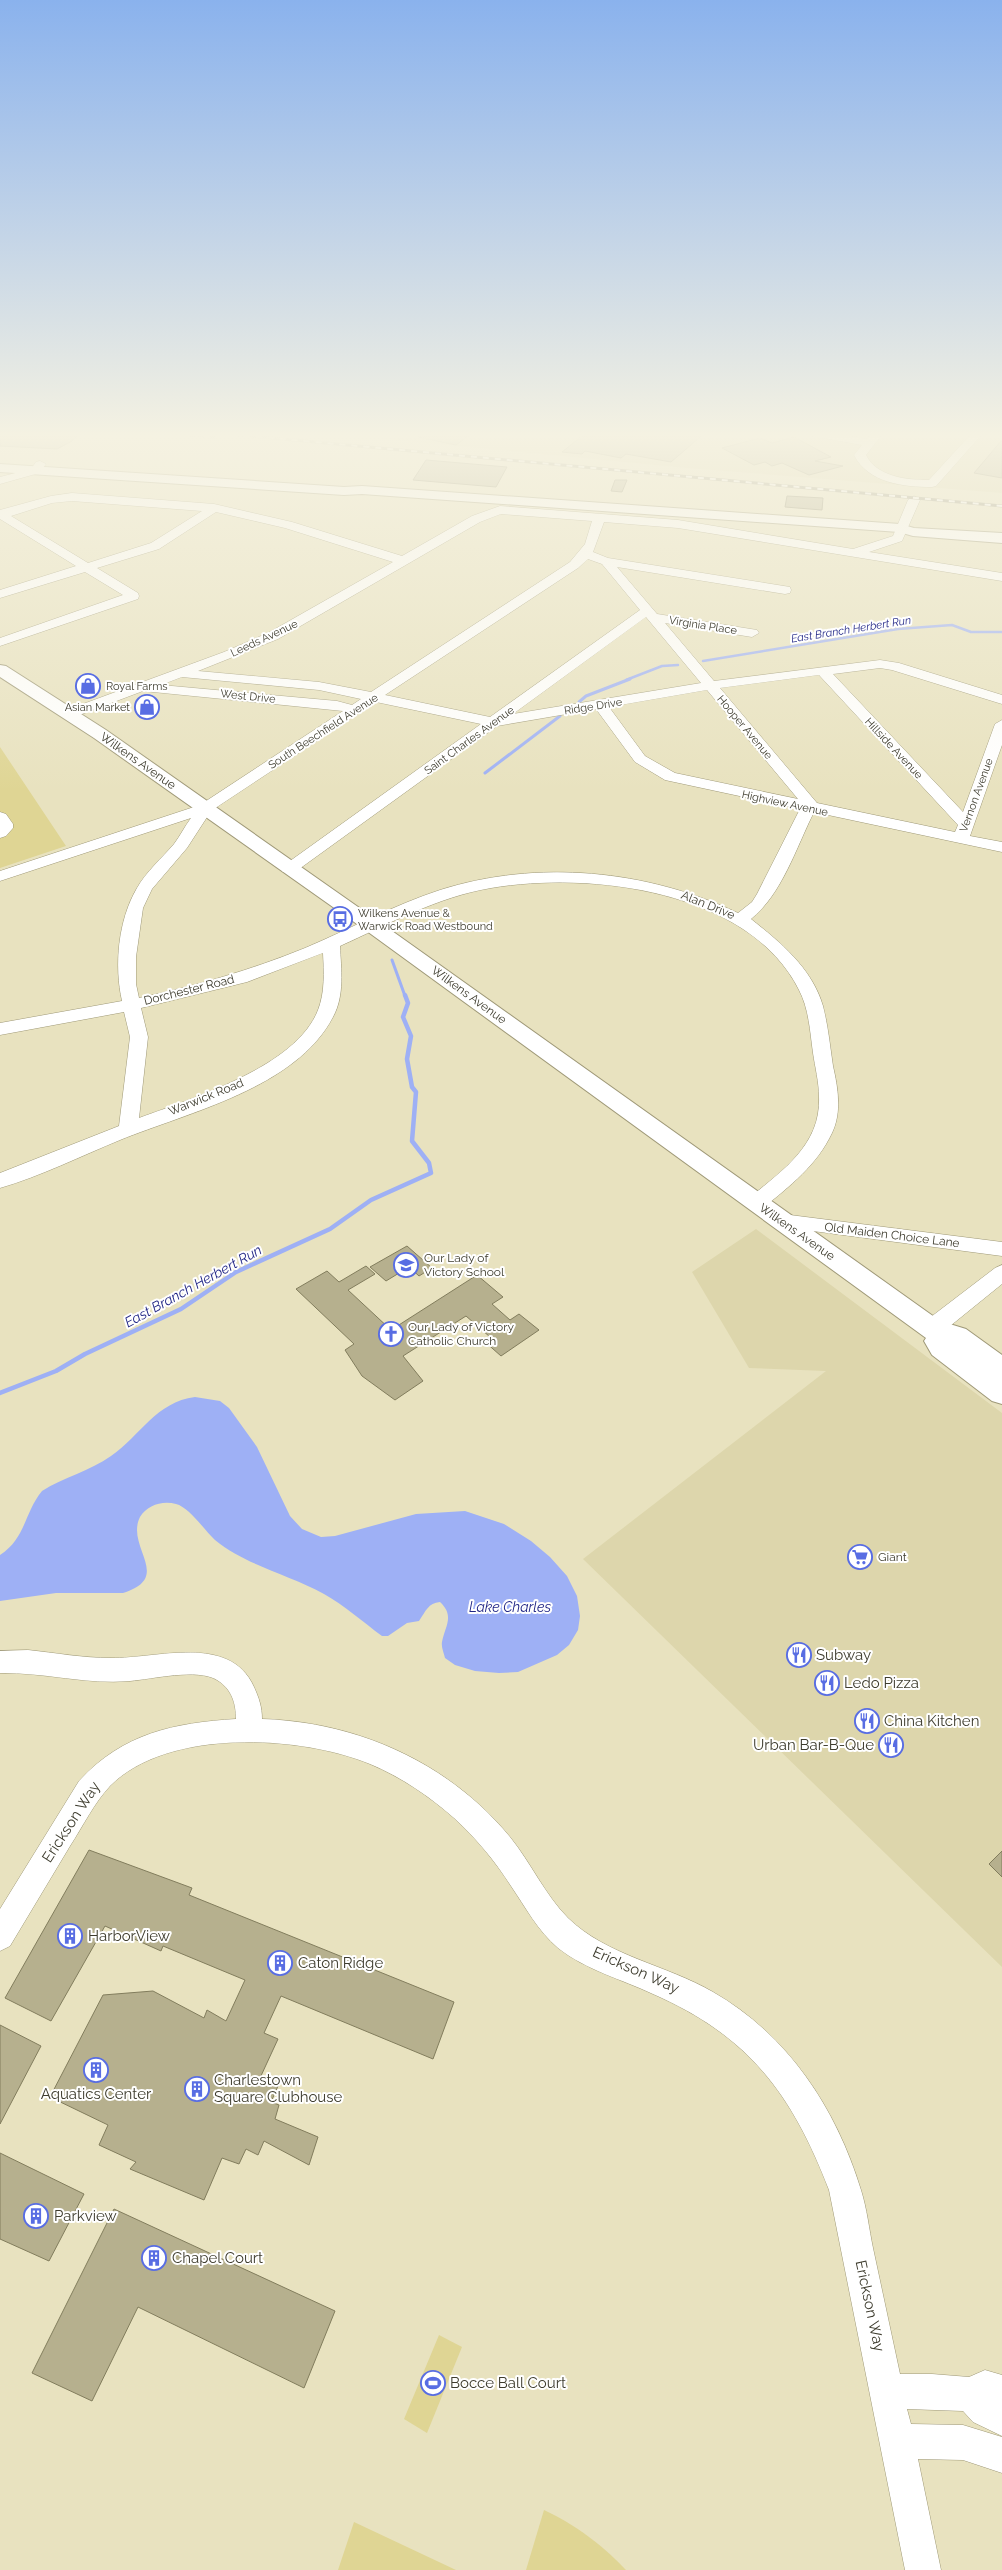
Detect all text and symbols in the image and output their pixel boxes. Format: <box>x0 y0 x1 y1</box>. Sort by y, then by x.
street label: Virginia Place <box>668 614 738 637</box>
water label: East Branch Herbert Run <box>790 614 912 645</box>
street label: Leeds Avenue <box>229 617 300 660</box>
shop icon: Royal Farms <box>75 673 101 699</box>
place label: Royal Farms <box>106 680 168 693</box>
street label: West Drive <box>220 687 277 706</box>
street label: South Beechfield Avenue <box>266 691 381 772</box>
street label: Hooper Avenue <box>714 693 775 762</box>
shop icon: Asian Market <box>134 694 160 720</box>
street label: Ridge Drive <box>563 695 624 718</box>
place label: Asian Market <box>65 701 130 714</box>
street label: Saint Charles Avenue <box>422 703 517 777</box>
street label: Hillside Avenue <box>862 715 926 782</box>
street label: Wilkens Avenue <box>97 730 179 792</box>
street label: Vernon Avenue <box>957 756 996 834</box>
street label: Highview Avenue <box>741 788 830 819</box>
street label: Alan Drive <box>679 888 737 922</box>
bus stop icon: Wilkens Avenue & Warwick Road Westbound <box>327 906 353 932</box>
place label: Wilkens Avenue & Warwick Road Westbound <box>358 907 493 933</box>
street label: Wilkens Avenue <box>429 963 509 1027</box>
street label: Dorchester Road <box>142 972 236 1008</box>
street label: Warwick Road <box>166 1076 246 1118</box>
street label: Wilkens Avenue <box>756 1201 838 1263</box>
street label: Old Maiden Choice Lane <box>824 1220 960 1250</box>
water label: East Branch Herbert Run <box>122 1241 265 1330</box>
place label: Our Lady of Victory School <box>424 1251 505 1279</box>
school or university icon: Our Lady of Victory School <box>393 1252 419 1278</box>
place label: Our Lady of Victory Catholic Church <box>408 1320 514 1348</box>
church icon: Our Lady of Victory Catholic Church <box>378 1321 404 1347</box>
supermarket icon: Giant <box>847 1544 873 1570</box>
place label: Giant <box>878 1550 907 1564</box>
water label: Lake Charles <box>469 1599 551 1615</box>
restaurant icon: Subway <box>786 1642 812 1668</box>
place label: Subway <box>816 1646 871 1664</box>
restaurant icon: Ledo Pizza <box>814 1670 840 1696</box>
place label: Ledo Pizza <box>844 1674 919 1692</box>
restaurant icon: China Kitchen <box>854 1708 880 1734</box>
place label: China Kitchen <box>884 1712 979 1730</box>
restaurant icon: Urban Bar-B-Que <box>878 1732 904 1758</box>
place label: Urban Bar-B-Que <box>753 1736 874 1754</box>
street label: Erickson Way <box>38 1778 104 1866</box>
building icon: HarborView <box>57 1923 83 1949</box>
place label: HarborView <box>88 1927 170 1945</box>
street label: Erickson Way <box>590 1943 682 1997</box>
building icon: Caton Ridge <box>267 1950 293 1976</box>
place label: Caton Ridge <box>298 1954 383 1972</box>
building icon: Aquatics Center <box>83 2057 109 2083</box>
place label: Charlestown Square Clubhouse <box>214 2071 342 2106</box>
building icon: Charlestown Square Clubhouse <box>184 2076 210 2102</box>
place label: Aquatics Center <box>41 2085 152 2103</box>
building icon: Parkview <box>23 2203 49 2229</box>
place label: Parkview <box>54 2207 117 2225</box>
building icon: Chapel Court <box>141 2245 167 2271</box>
place label: Chapel Court <box>172 2249 263 2267</box>
street label: Erickson Way <box>852 2259 888 2353</box>
sports icon: Bocce Ball Court <box>420 2370 446 2396</box>
place label: Bocce Ball Court <box>450 2374 566 2392</box>

